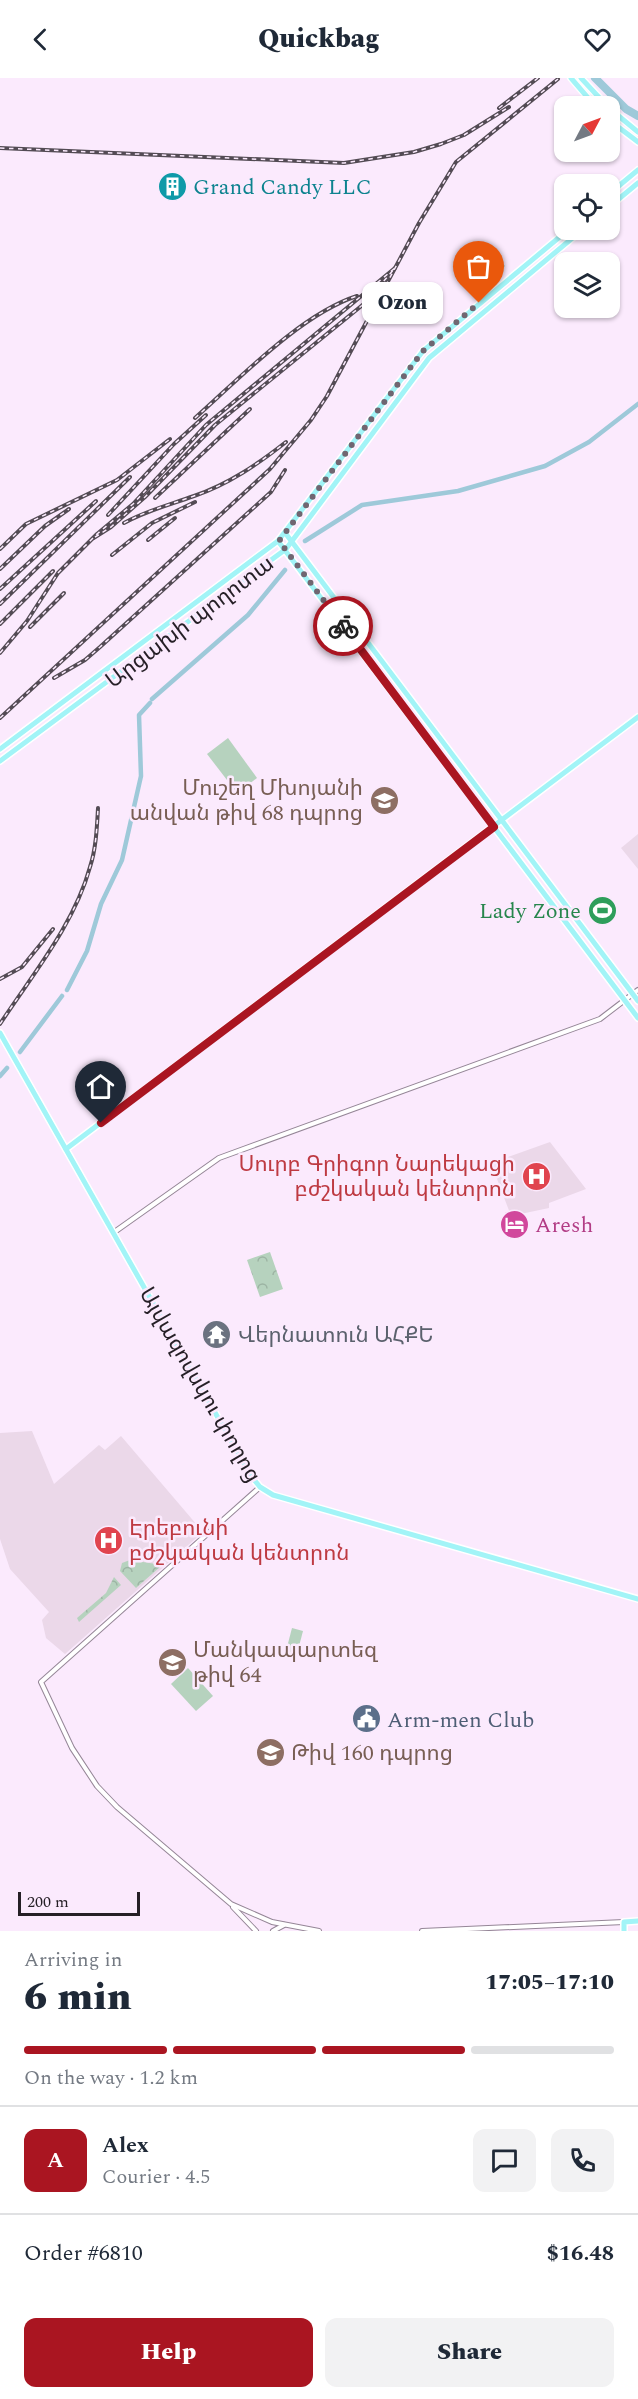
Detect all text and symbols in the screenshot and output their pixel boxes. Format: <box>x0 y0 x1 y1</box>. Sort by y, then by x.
text: Quickbag <box>258 18 380 60</box>
icon: back <box>24 23 57 56</box>
icon: heart <box>581 23 614 56</box>
north arrow <box>554 96 620 162</box>
map controls <box>554 96 620 318</box>
building icon: Grand Candy LLC <box>156 170 188 202</box>
place label: Grand Candy LLC <box>193 171 372 204</box>
button: locate <box>554 174 620 240</box>
pin <box>453 241 504 303</box>
icon: bag <box>462 250 495 283</box>
button: layers <box>554 252 620 318</box>
callout: Ozon <box>362 282 443 324</box>
text: Ozon <box>378 288 427 318</box>
street label: Արցախի պողոտա <box>99 548 281 697</box>
courier <box>313 596 373 656</box>
icon: bike <box>327 610 360 643</box>
place label: Մուշեղ Մխոյանի անվան թիվ 68 դպրոց <box>130 772 363 830</box>
school or university icon: Մուշեղ Մխոյանի անվան թիվ 68 դպրոց <box>368 784 400 816</box>
sports icon: Lady Zone <box>586 894 618 926</box>
place label: Lady Zone <box>479 895 581 928</box>
pin <box>75 1061 126 1123</box>
icon: home <box>84 1070 117 1103</box>
place label: Սուրբ Գրիգոր Նարեկացի բժշկական կենտրոն <box>239 1148 515 1206</box>
hospital icon: Սուրբ Գրիգոր Նարեկացի բժշկական կենտրոն <box>520 1160 552 1192</box>
hotel icon: Aresh <box>498 1208 530 1240</box>
place label: Aresh <box>535 1209 593 1242</box>
street label: Այվազովսկու փողոց <box>130 1281 269 1489</box>
temple icon: Վերնատուն ԱՀՔԵ <box>201 1318 233 1350</box>
place label: Վերնատուն ԱՀՔԵ <box>238 1319 434 1352</box>
place label: Էրեբունի բժշկական կենտրոն <box>129 1512 349 1570</box>
hospital icon: Էրեբունի բժշկական կենտրոն <box>92 1524 124 1556</box>
place label: Մանկապարտեզ թիվ 64 <box>193 1634 379 1692</box>
school or university icon: Մանկապարտեզ թիվ 64 <box>156 1646 188 1678</box>
public building icon: Arm-men Club <box>350 1703 382 1735</box>
place label: Arm-men Club <box>387 1704 534 1737</box>
school or university icon: Թիվ 160 դպրոց <box>254 1736 286 1768</box>
place label: Թիվ 160 դպրոց <box>291 1737 453 1770</box>
scale bar <box>18 1889 140 1916</box>
text: 200 m <box>27 1890 69 1914</box>
text: Arriving in <box>24 1945 122 1975</box>
text: 17:05–17:10 <box>485 1966 614 1999</box>
text: 6 min <box>24 1968 132 2027</box>
text: On the way · 1.2 km <box>24 2063 198 2093</box>
text: Alex <box>102 2129 149 2162</box>
button: chat <box>473 2129 536 2192</box>
button: phone <box>551 2129 614 2192</box>
text: A <box>47 2144 64 2177</box>
text: Courier · 4.5 <box>102 2162 210 2192</box>
text: Order #6810 <box>24 2237 143 2270</box>
text: $16.48 <box>546 2237 614 2270</box>
button: Help <box>24 2318 313 2387</box>
button: Share <box>325 2318 614 2387</box>

